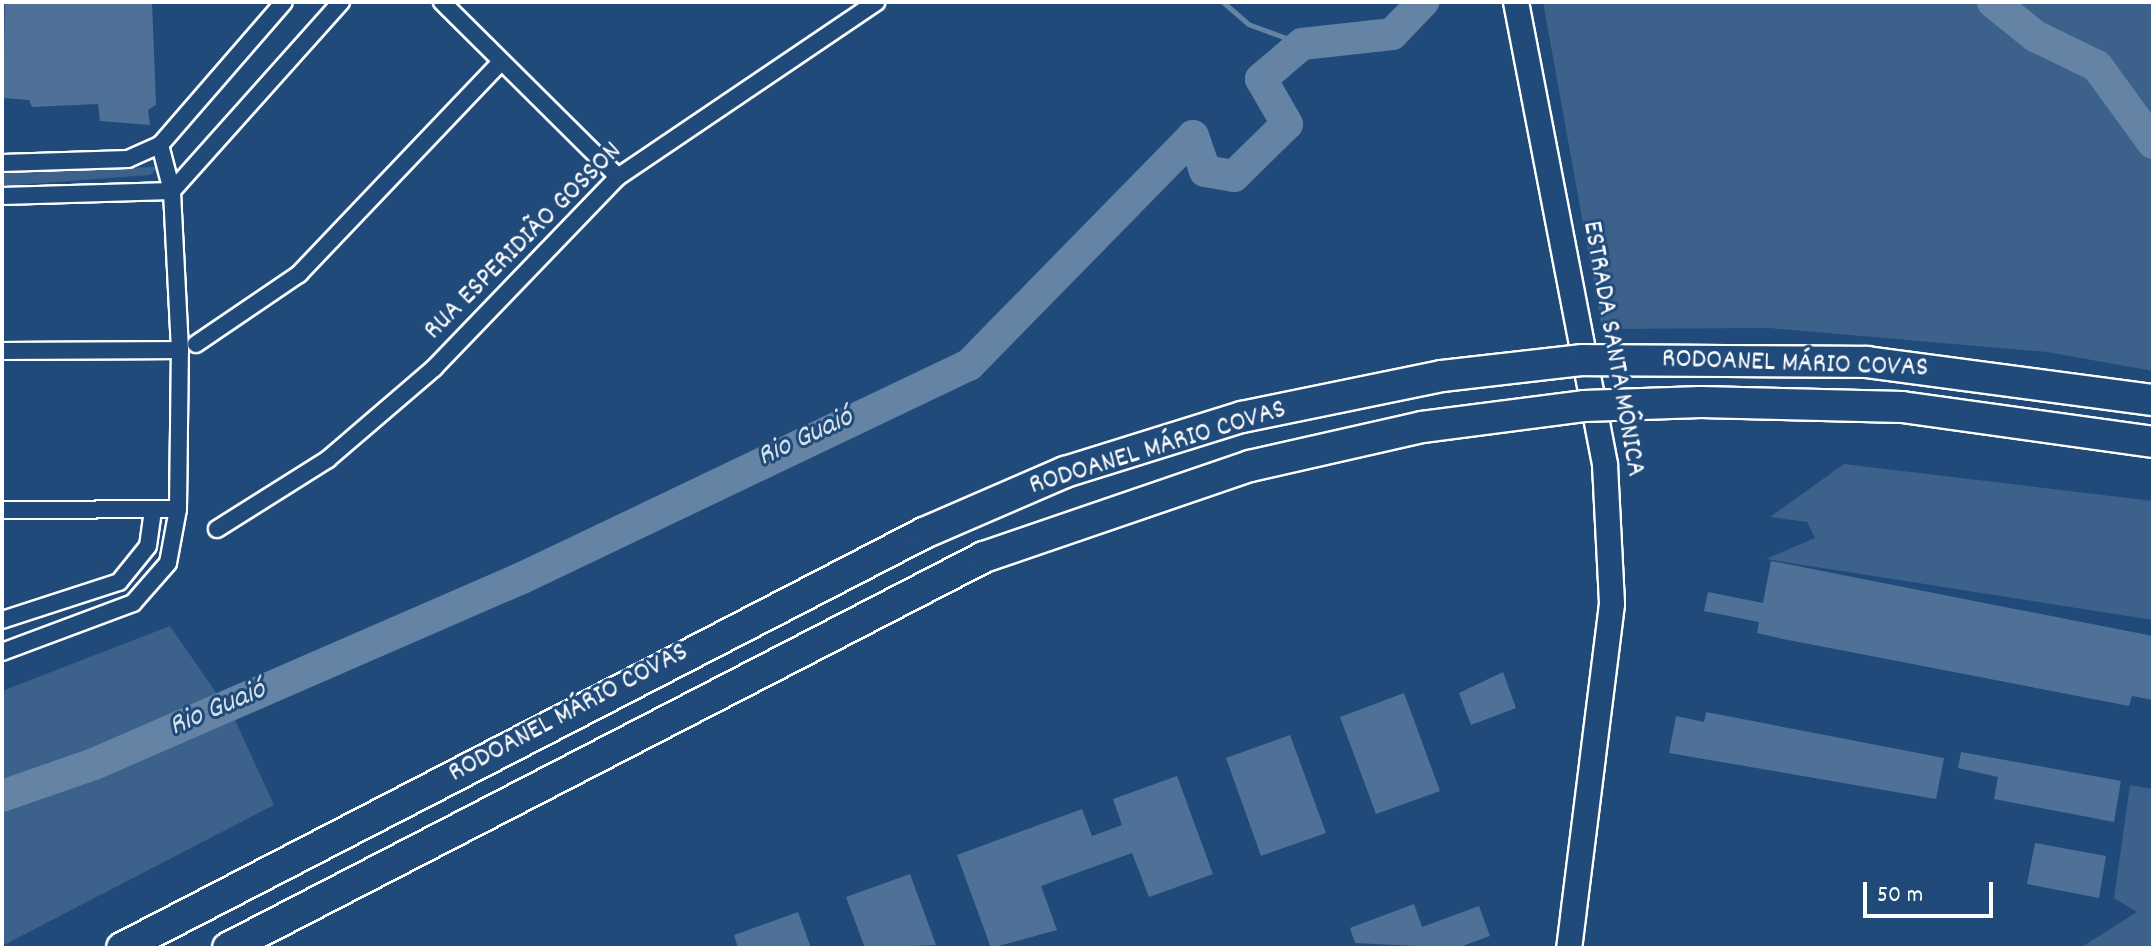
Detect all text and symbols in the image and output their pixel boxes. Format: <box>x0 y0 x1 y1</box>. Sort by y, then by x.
street label: RUA ESPERIDIÃO GOSSON <box>418 136 630 348</box>
street label: ESTRADA SANTA MÔNICA <box>1573 219 1651 479</box>
street label: RODOANEL MÁRIO COVAS <box>1661 344 1929 386</box>
street label: RODOANEL MÁRIO COVAS <box>1026 394 1290 504</box>
water label: Rio Guaió <box>752 401 860 477</box>
street label: RODOANEL MÁRIO COVAS <box>443 637 695 791</box>
water label: Rio Guaió <box>164 674 272 746</box>
scale bar <box>1867 866 1997 916</box>
text: 50 m <box>1877 879 1923 913</box>

